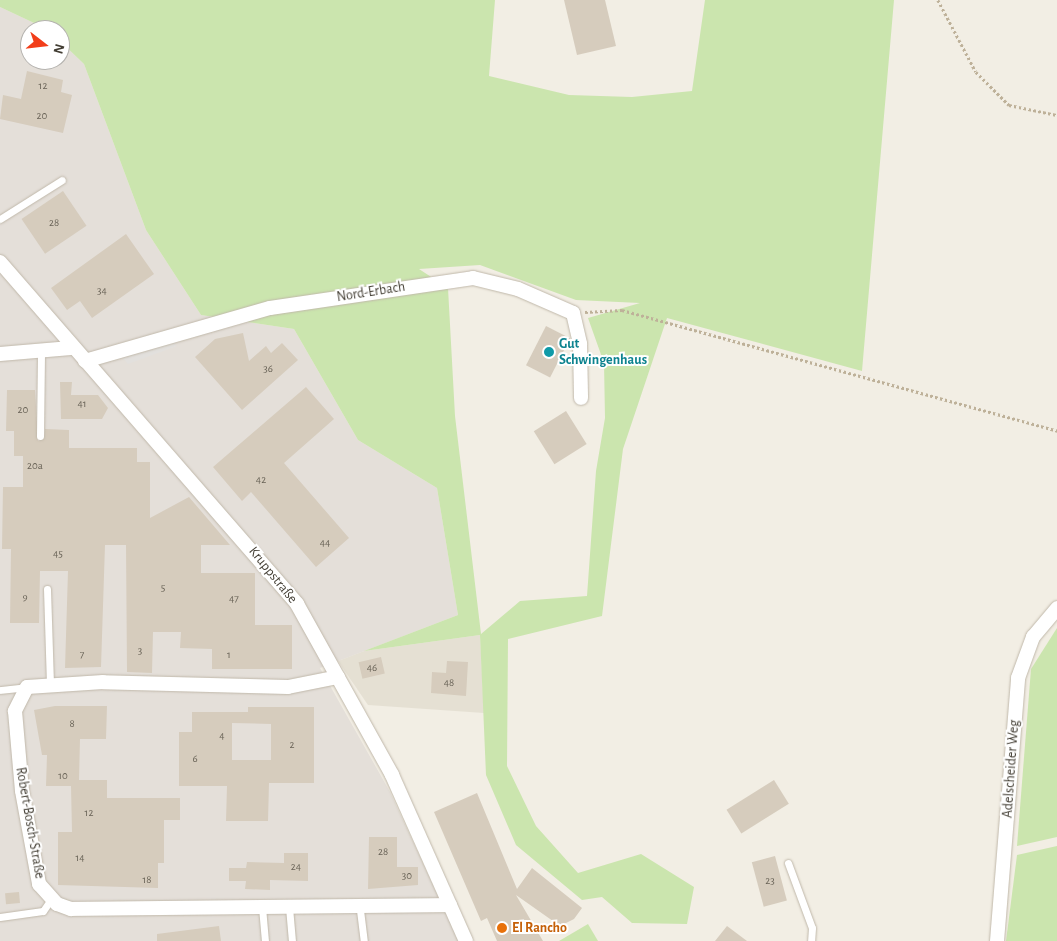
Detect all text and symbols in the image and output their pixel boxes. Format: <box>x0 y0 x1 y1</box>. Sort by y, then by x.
north arrow <box>20 20 70 70</box>
text: N <box>50 42 67 55</box>
house number: 12 <box>39 79 47 93</box>
house number: 20 <box>37 109 47 123</box>
house number: 28 <box>49 216 59 230</box>
street label: Nord-Erbach <box>336 278 406 306</box>
house number: 34 <box>97 284 107 298</box>
place label: Gut Schwingenhaus <box>559 336 647 368</box>
marker: Gut Schwingenhaus <box>543 346 555 358</box>
house number: 36 <box>263 362 273 376</box>
house number: 41 <box>77 397 87 411</box>
house number: 20 <box>18 403 28 417</box>
house number: 20a <box>27 459 43 473</box>
house number: 42 <box>256 473 266 487</box>
house number: 44 <box>320 536 330 550</box>
street label: Kruppstraße <box>245 543 301 607</box>
house number: 45 <box>53 547 63 561</box>
house number: 5 <box>161 581 165 595</box>
house number: 9 <box>22 590 28 604</box>
house number: 47 <box>229 592 239 606</box>
house number: 3 <box>138 644 142 658</box>
house number: 7 <box>80 648 84 662</box>
house number: 1 <box>227 648 231 662</box>
house number: 46 <box>367 661 377 675</box>
house number: 48 <box>444 676 454 690</box>
house number: 8 <box>69 717 75 731</box>
street label: Adelscheider Weg <box>999 719 1023 819</box>
house number: 4 <box>219 729 225 743</box>
house number: 2 <box>289 738 295 752</box>
house number: 6 <box>192 752 198 766</box>
street label: Robert-Bosch-Straße <box>12 766 48 880</box>
house number: 10 <box>58 769 68 783</box>
house number: 12 <box>85 806 93 820</box>
house number: 28 <box>378 845 388 859</box>
house number: 14 <box>75 851 85 865</box>
house number: 24 <box>291 860 301 874</box>
house number: 30 <box>402 869 412 883</box>
house number: 18 <box>143 873 151 887</box>
house number: 23 <box>765 874 775 888</box>
place label: El Rancho <box>512 920 567 936</box>
marker: El Rancho <box>496 922 508 934</box>

